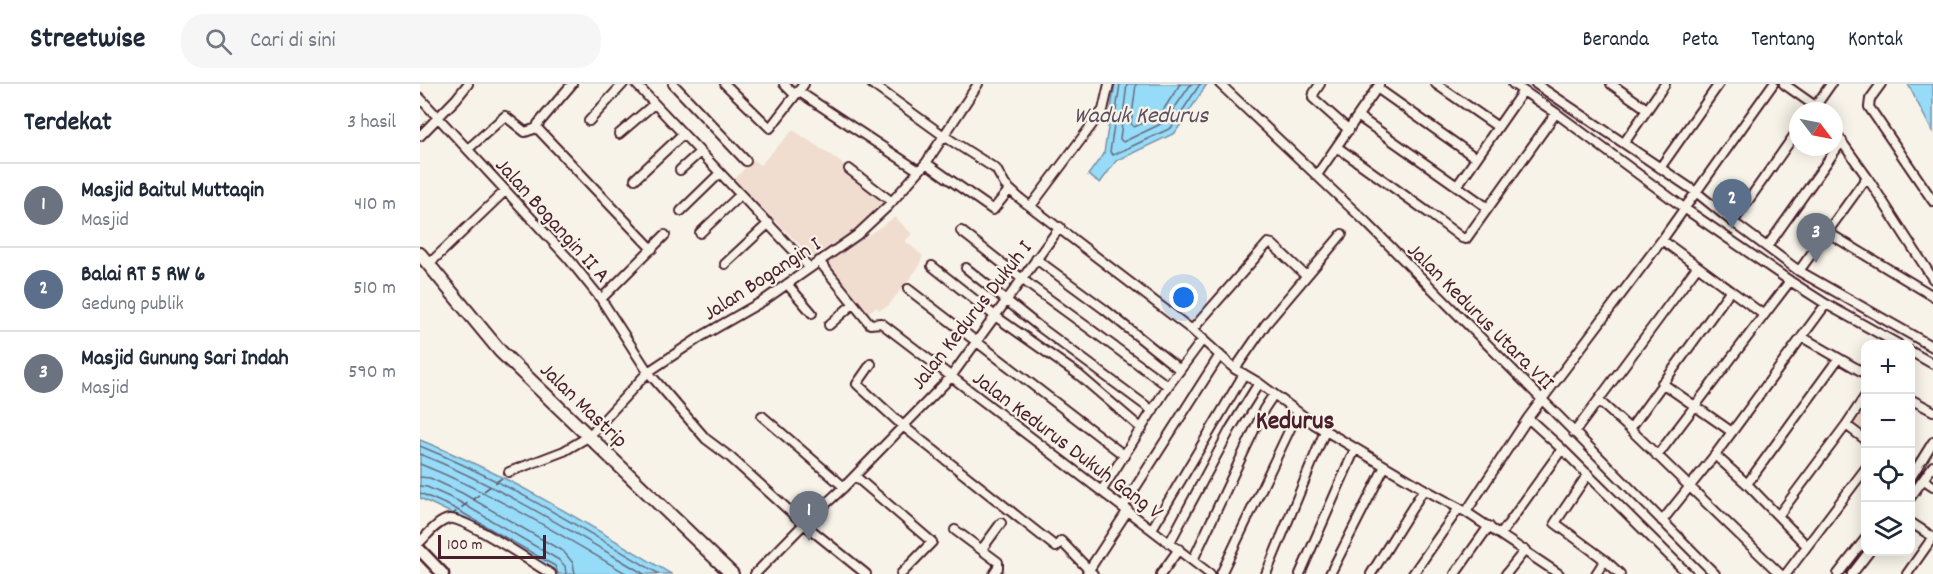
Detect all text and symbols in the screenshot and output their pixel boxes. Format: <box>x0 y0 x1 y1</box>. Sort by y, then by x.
search box <box>181 14 601 68</box>
text: Streetwise <box>30 21 145 61</box>
icon: search <box>202 25 235 58</box>
text: Cari di sini <box>250 26 336 57</box>
text: Beranda <box>1583 26 1649 56</box>
text: Peta <box>1682 26 1718 56</box>
text: Tentang <box>1751 26 1815 56</box>
text: Kontak <box>1848 26 1903 56</box>
water label: Waduk Kedurus <box>1074 100 1209 134</box>
north arrow <box>1789 102 1843 156</box>
text: Terdekat <box>24 105 112 142</box>
text: 3 hasil <box>347 109 396 137</box>
street label: Jalan Bogangin II A <box>487 152 616 291</box>
text: Masjid Baitul Muttaqin <box>81 176 264 207</box>
pin: 2 <box>1712 180 1752 229</box>
text: 1 <box>41 191 46 219</box>
text: 410 m <box>354 191 396 219</box>
text: Masjid <box>81 207 129 235</box>
pin: 3 <box>1796 214 1836 263</box>
street label: Jalan Bogangin I <box>698 230 828 330</box>
street label: Jalan Kedurus Dukuh I <box>905 235 1041 397</box>
street label: Jalan Kedurus Utara VII <box>1399 237 1560 398</box>
text: Balai RT 5 RW 6 <box>81 260 205 291</box>
text: 2 <box>39 275 48 303</box>
text: 510 m <box>353 275 396 303</box>
your location <box>1169 283 1198 312</box>
text: Gedung publik <box>81 291 184 319</box>
map controls <box>1861 340 1915 556</box>
button: + <box>1861 340 1915 394</box>
text: Masjid Gunung Sari Indah <box>81 344 289 375</box>
street label: Jalan Mastrip <box>532 356 634 457</box>
text: 3 <box>39 359 48 387</box>
text: 590 m <box>348 359 396 387</box>
street label: Jalan Kedurus Dukuh Gang V <box>965 365 1169 529</box>
text: Masjid <box>81 375 129 403</box>
button: − <box>1861 394 1915 448</box>
district label: Kedurus <box>1256 404 1334 441</box>
button: locate <box>1861 448 1915 502</box>
pin: 1 <box>790 492 828 541</box>
button: layers <box>1861 502 1915 556</box>
scale bar <box>438 532 546 560</box>
text: 100 m <box>447 534 483 557</box>

